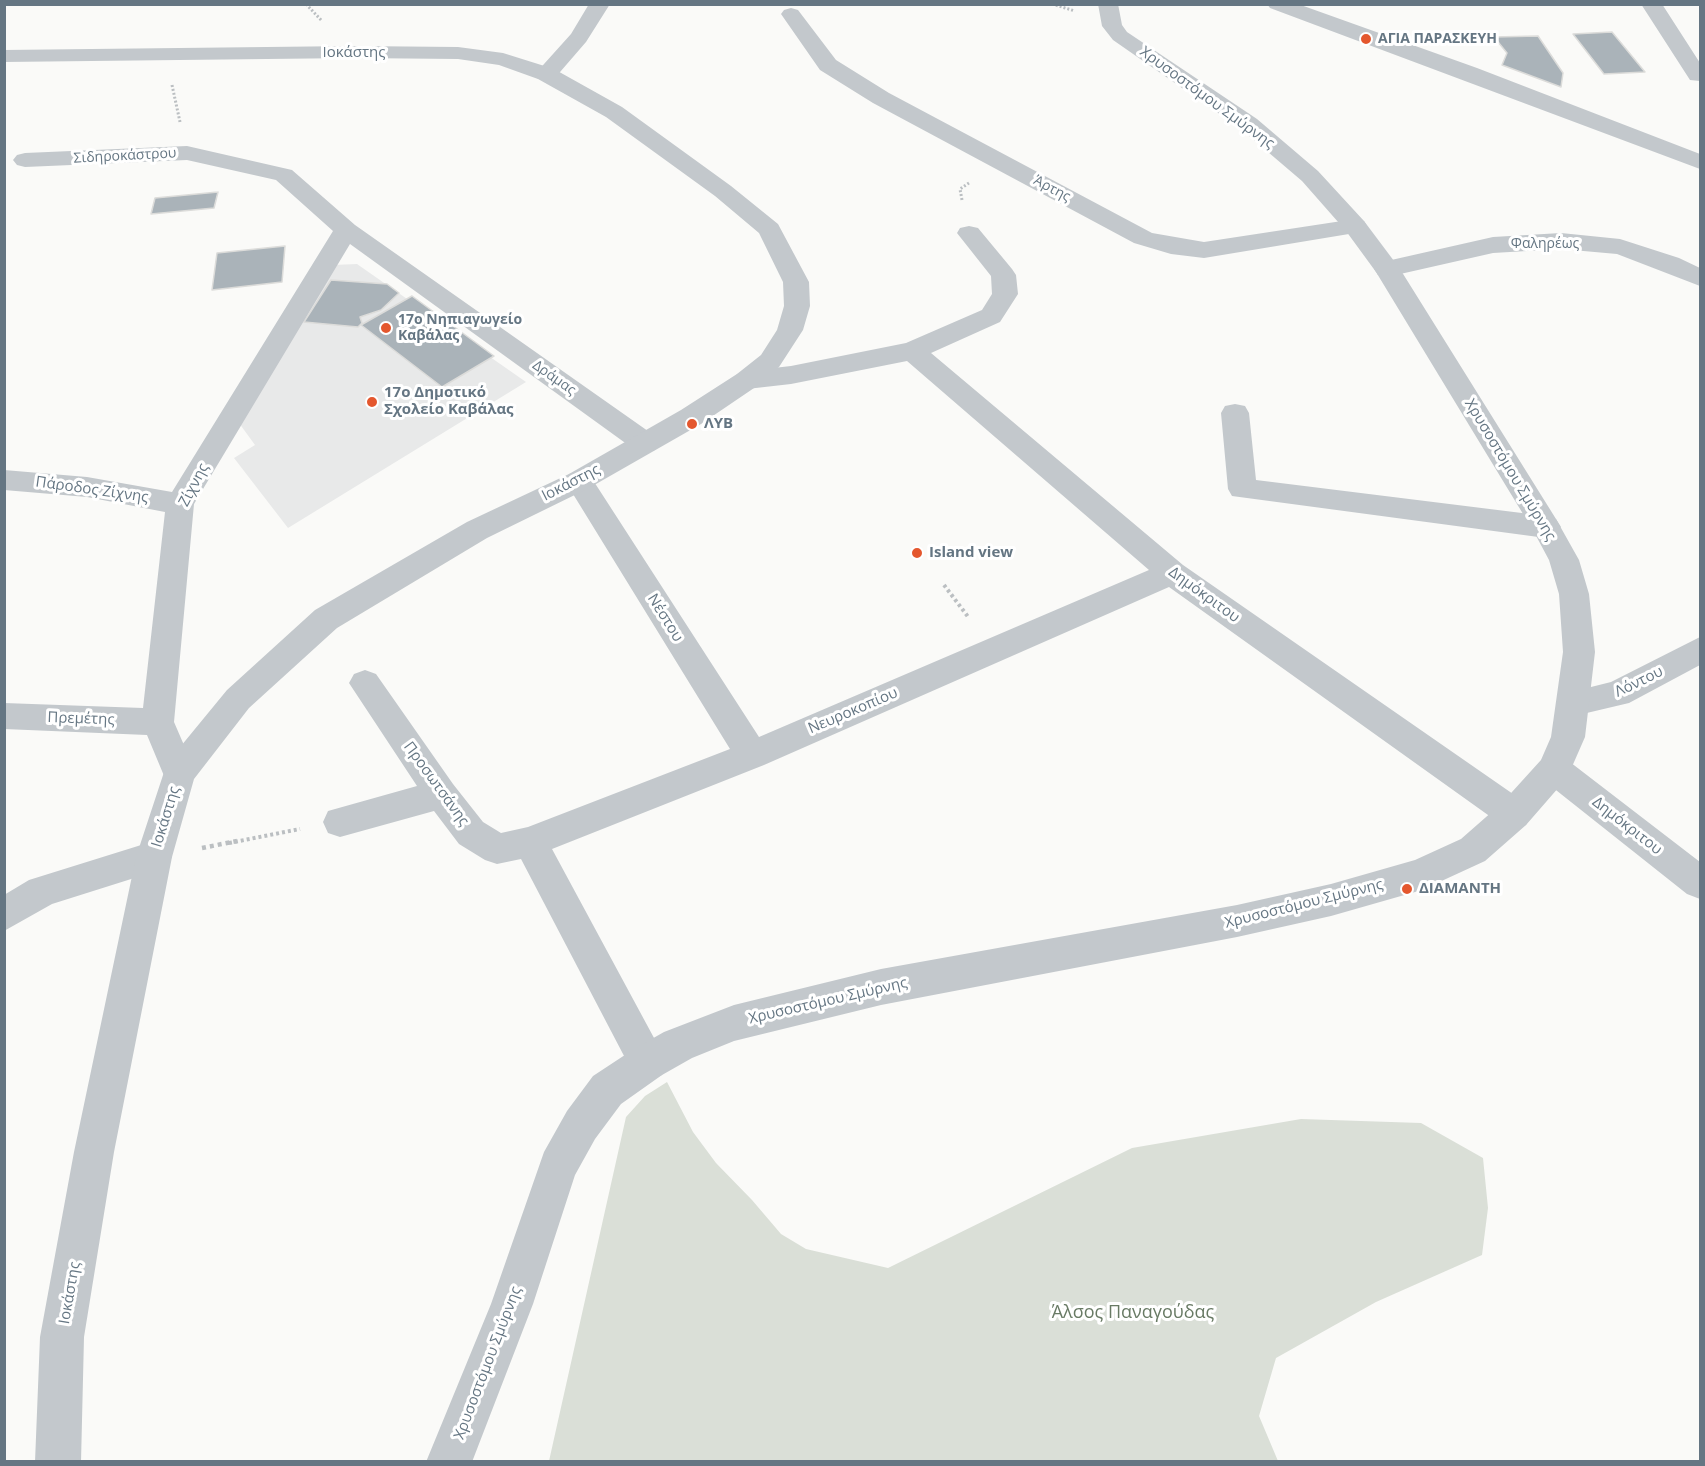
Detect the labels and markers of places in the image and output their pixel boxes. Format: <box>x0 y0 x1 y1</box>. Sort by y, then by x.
place label: ΑΓΙΑ ΠΑΡΑΣΚΕΥΗ <box>1378 31 1497 47</box>
marker: ΑΓΙΑ ΠΑΡΑΣΚΕΥΗ <box>1359 32 1373 46</box>
place label: 17ο Νηπιαγωγείο Καβάλας <box>398 312 522 344</box>
marker: 17ο Νηπιαγωγείο Καβάλας <box>379 321 393 335</box>
place label: 17ο Δημοτικό Σχολείο Καβάλας <box>384 384 514 419</box>
marker: 17ο Δημοτικό Σχολείο Καβάλας <box>365 395 379 409</box>
place label: ΛΥΒ <box>704 415 733 433</box>
marker: ΛΥΒ <box>685 417 699 431</box>
place label: Island view <box>929 544 1013 562</box>
marker: Island view <box>910 546 924 560</box>
place label: ΔΙΑΜΑΝΤΗ <box>1419 880 1501 898</box>
marker: ΔΙΑΜΑΝΤΗ <box>1400 882 1414 896</box>

